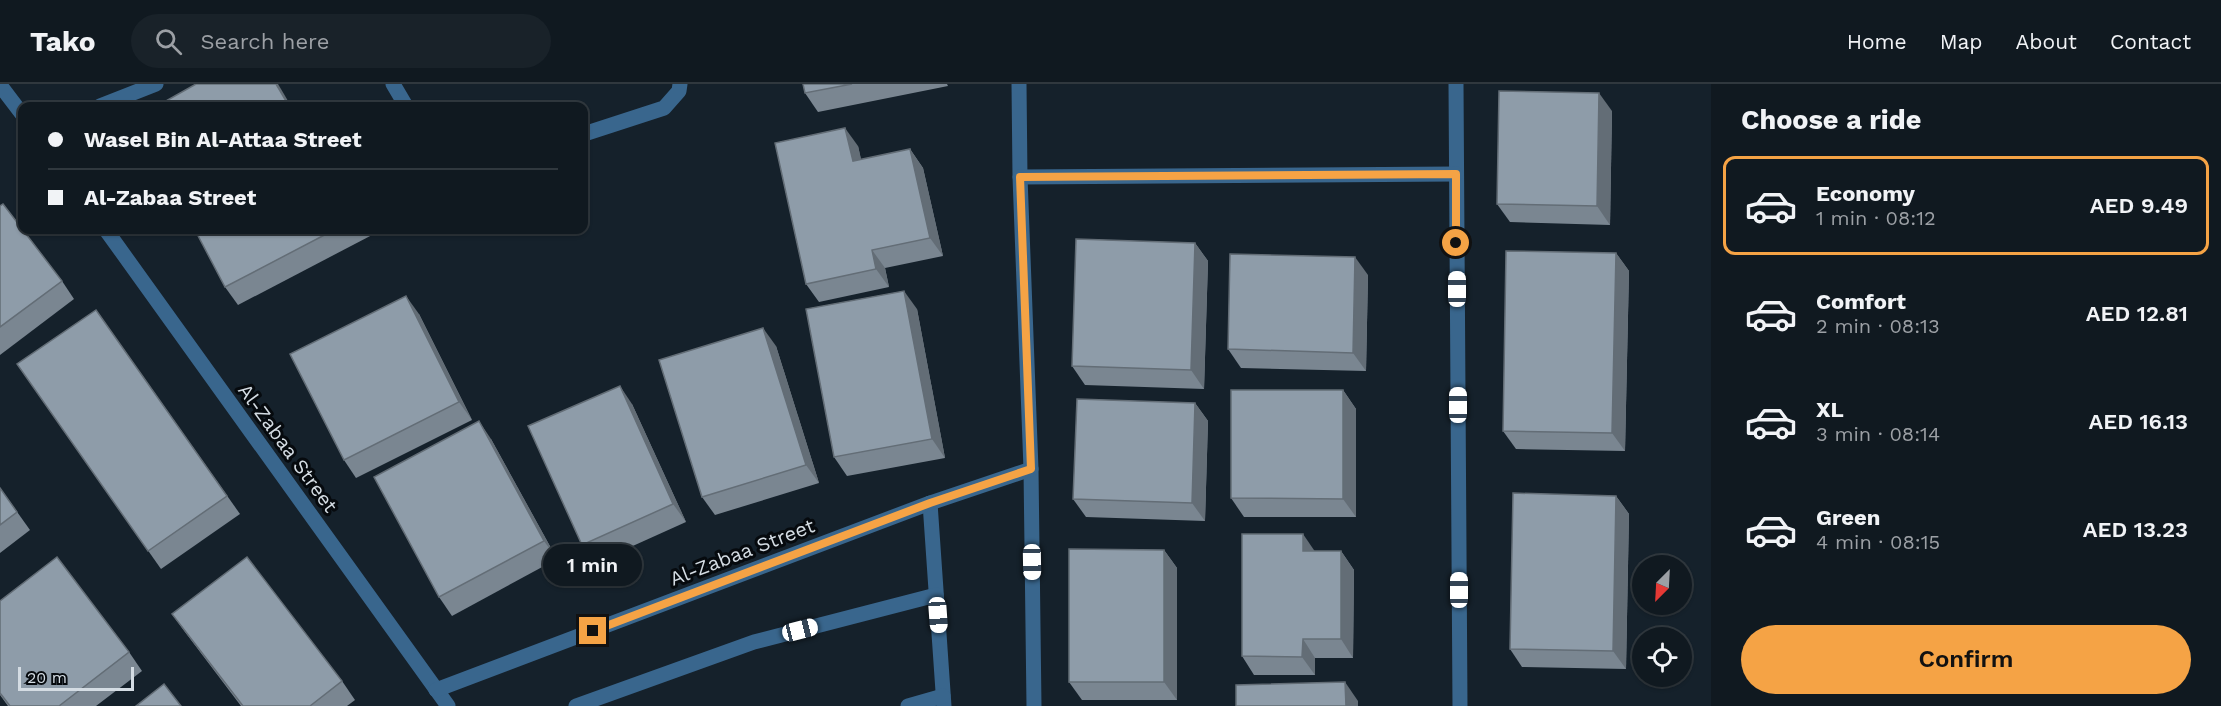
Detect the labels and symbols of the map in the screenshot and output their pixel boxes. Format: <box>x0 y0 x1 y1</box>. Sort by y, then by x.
route start <box>1442 229 1469 256</box>
car <box>1448 271 1466 307</box>
street label: Al-Zabaa Street <box>233 379 343 518</box>
car <box>1449 387 1467 423</box>
street label: Al-Zabaa Street <box>666 513 818 591</box>
callout: 1 min <box>544 544 642 586</box>
car <box>1023 544 1041 580</box>
north arrow <box>1632 555 1692 615</box>
car <box>1450 572 1468 608</box>
car <box>928 596 948 634</box>
route end <box>579 617 606 644</box>
car <box>780 617 820 643</box>
scale bar <box>18 664 134 692</box>

